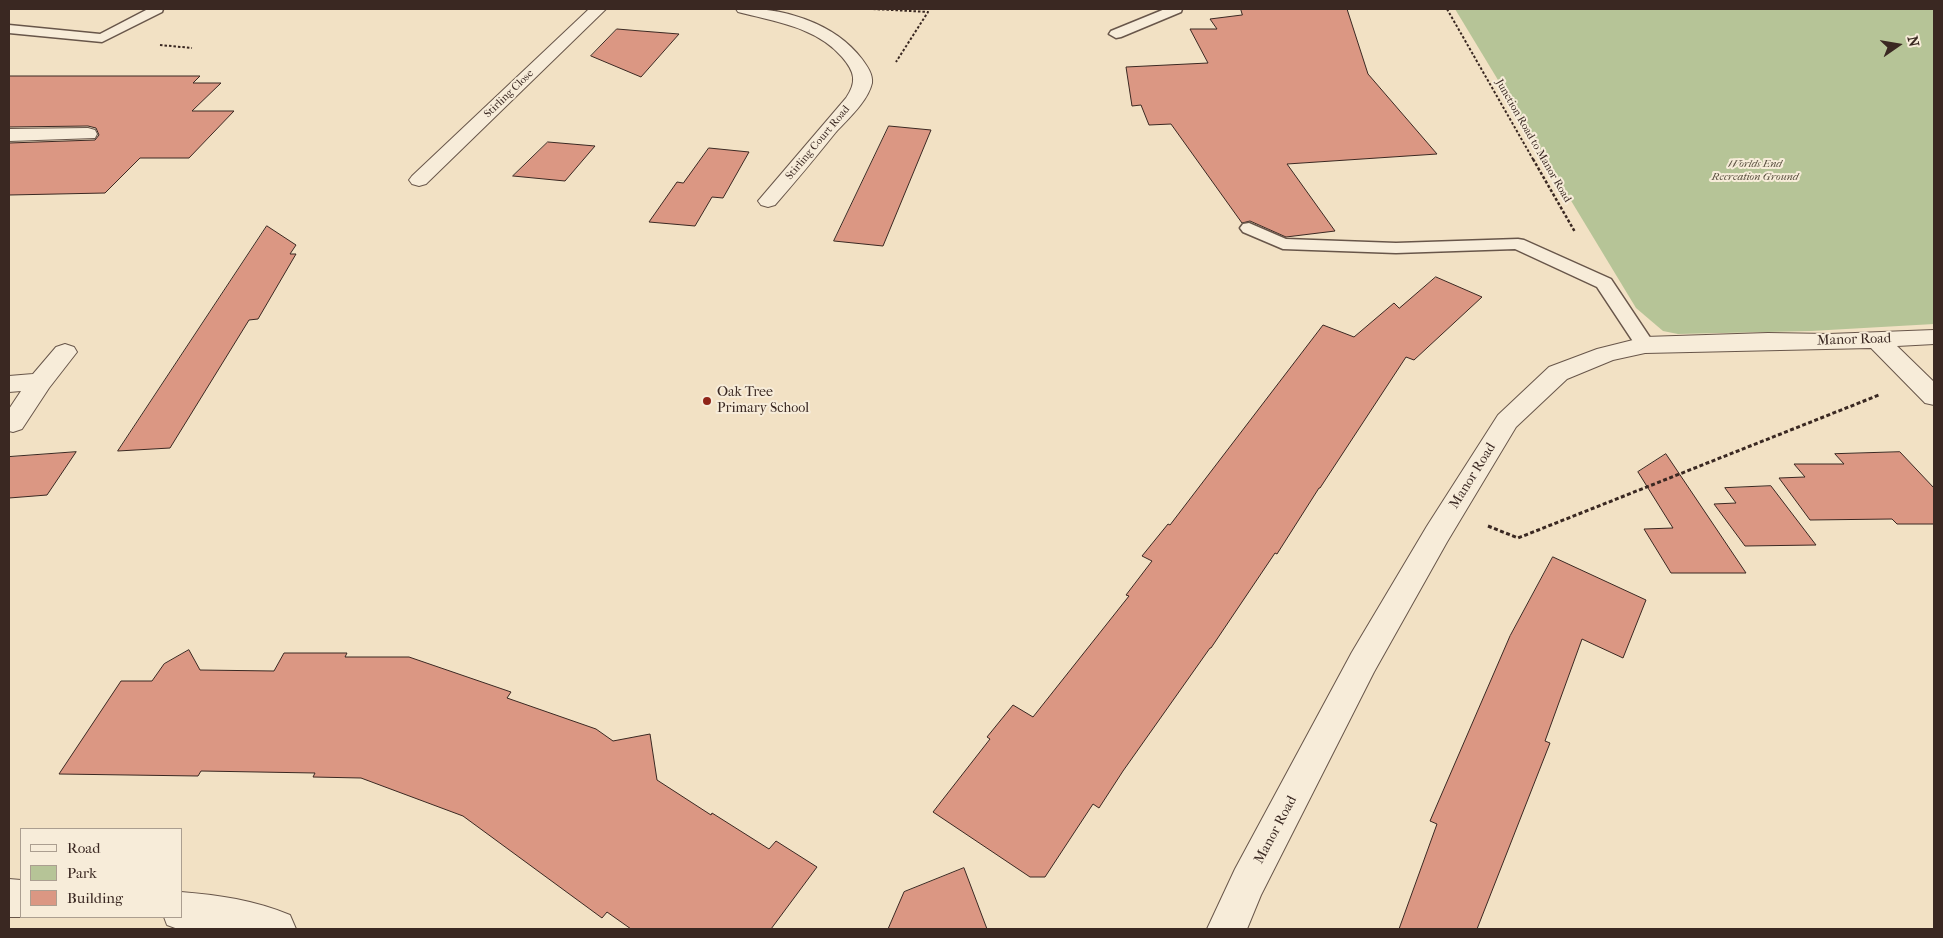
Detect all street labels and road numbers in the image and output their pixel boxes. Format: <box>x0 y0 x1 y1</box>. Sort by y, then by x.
street label: Stirling Close <box>481 67 537 121</box>
street label: Junction Road to Manor Road <box>1492 77 1574 205</box>
street label: Stirling Court Road <box>783 103 853 183</box>
street label: Manor Road <box>1817 330 1891 350</box>
street label: Manor Road <box>1446 440 1500 512</box>
street label: Manor Road <box>1251 793 1301 867</box>

